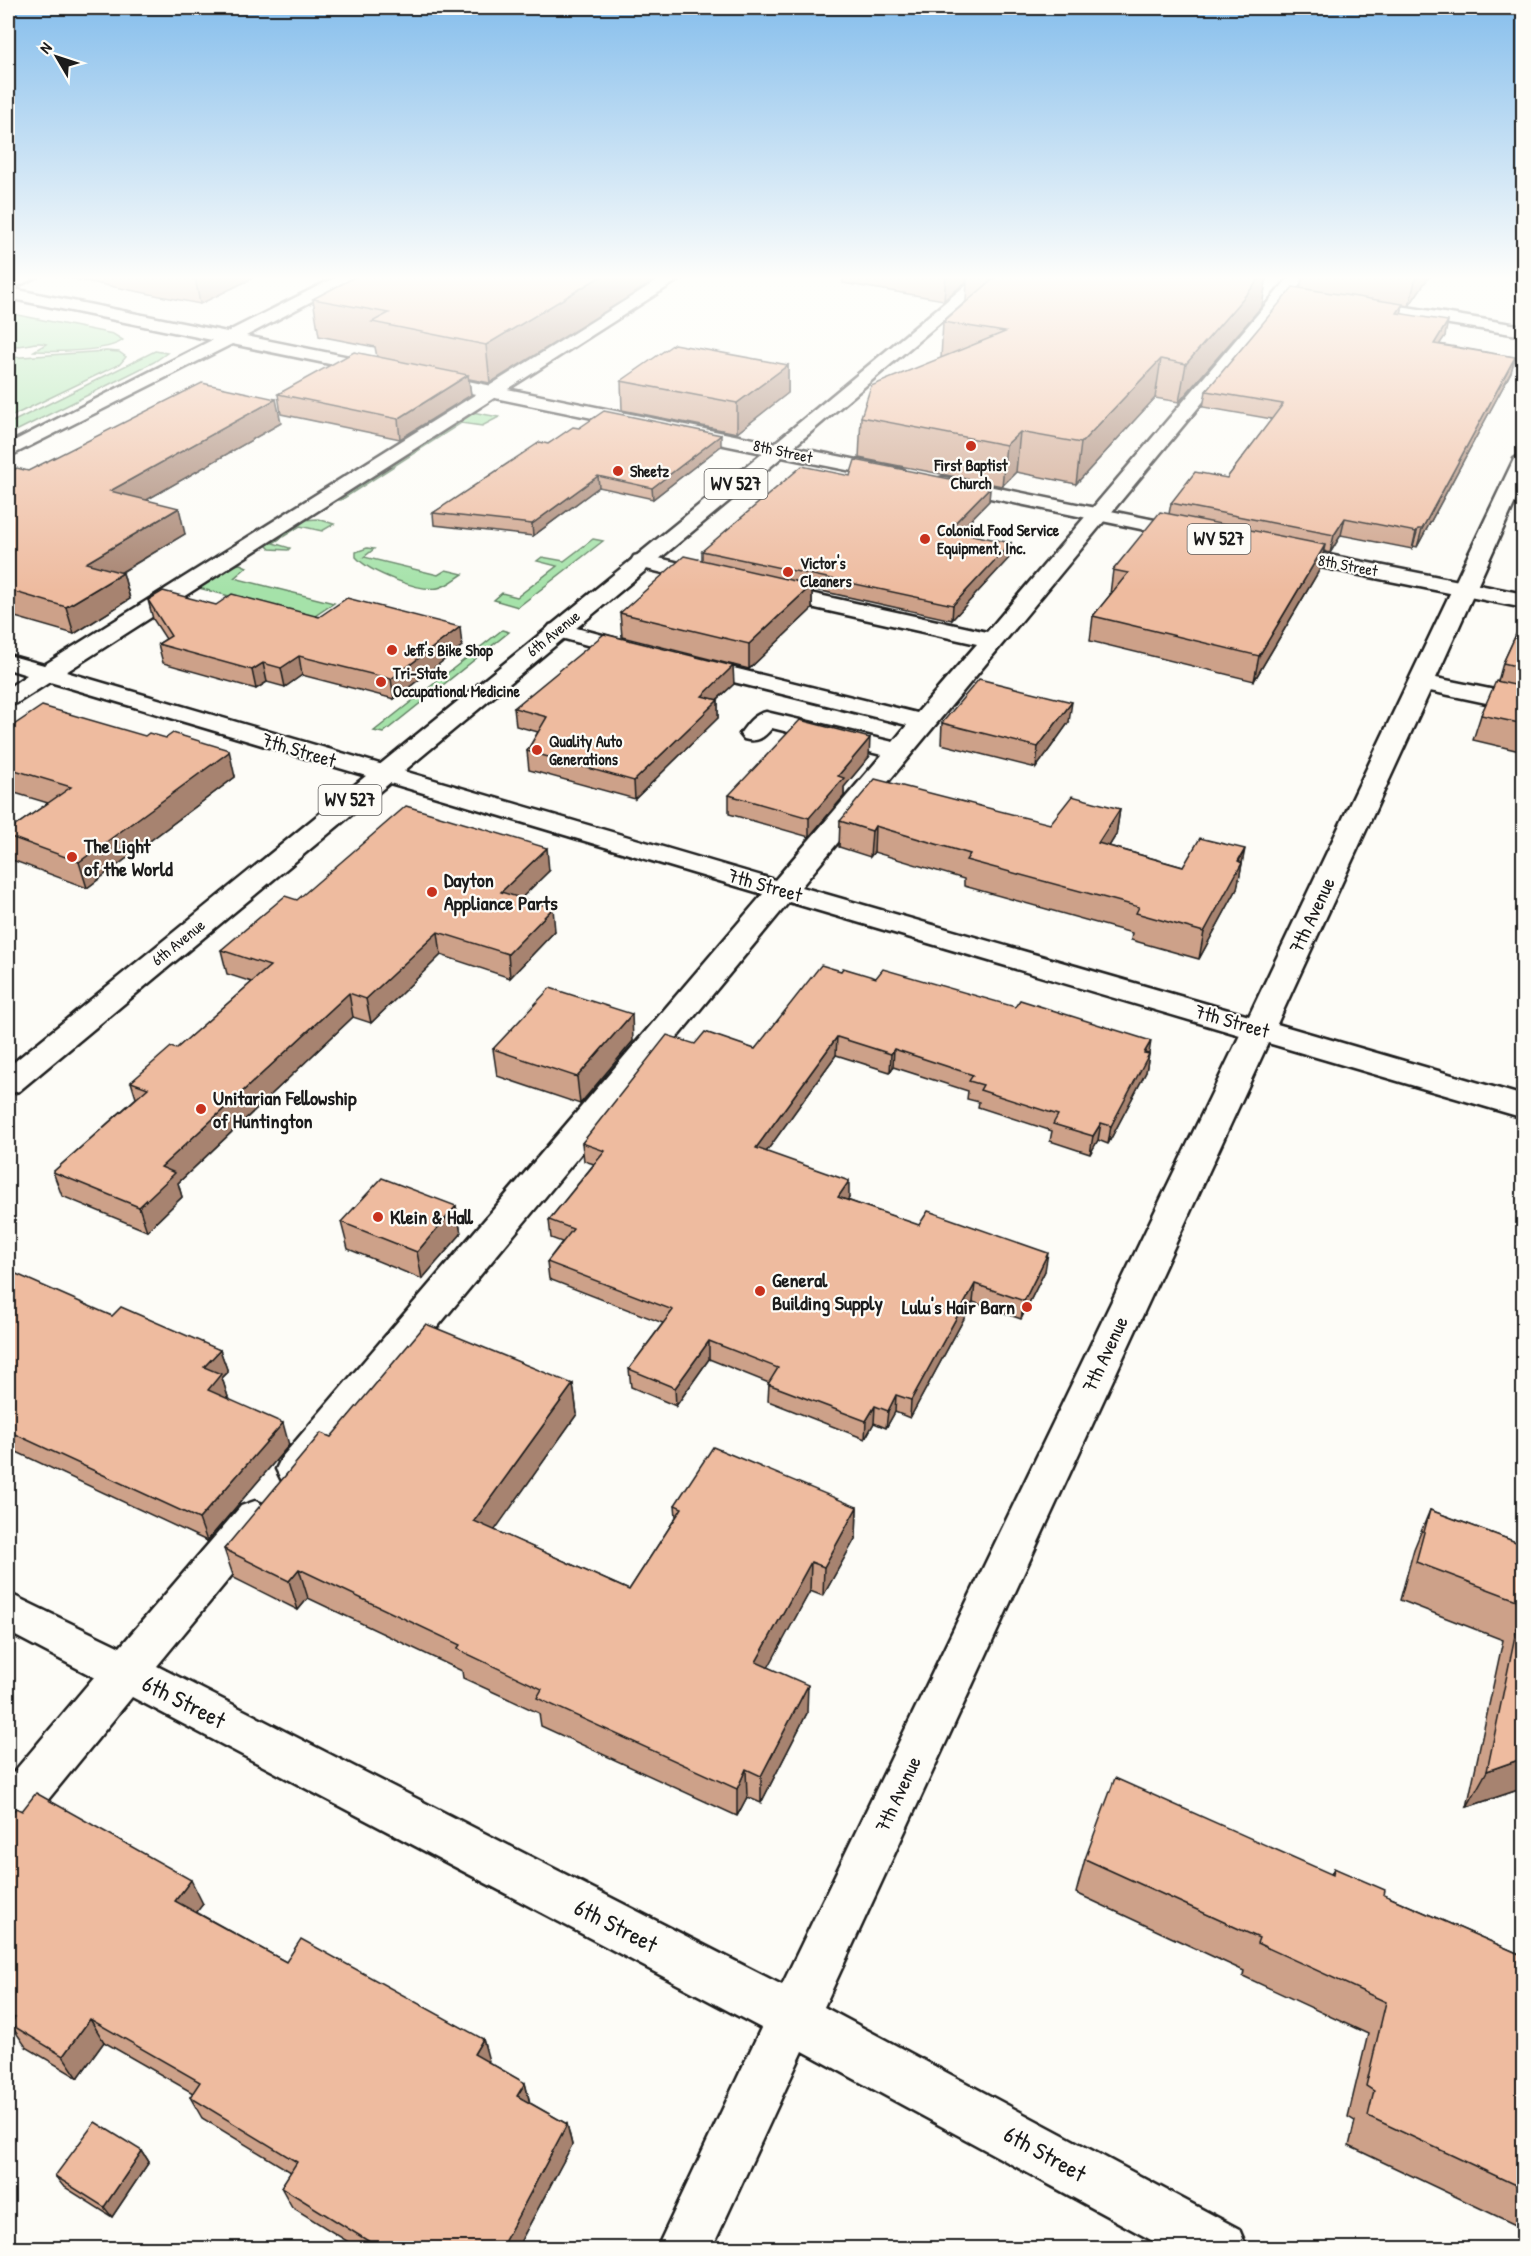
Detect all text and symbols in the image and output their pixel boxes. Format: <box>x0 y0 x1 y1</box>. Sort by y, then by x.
north arrow <box>27 27 87 87</box>
text: N <box>34 37 57 58</box>
street label: 8th Street <box>751 434 815 468</box>
marker: First Baptist Church <box>964 439 978 453</box>
place label: First Baptist Church <box>933 454 1008 494</box>
place label: Sheetz <box>630 460 669 482</box>
marker: Sheetz <box>611 464 625 478</box>
road number: WV 527 <box>704 469 768 499</box>
place label: Colonial Food Service Equipment, Inc. <box>937 519 1060 560</box>
road number: WV 527 <box>1188 524 1250 554</box>
marker: Colonial Food Service Equipment, Inc. <box>918 532 932 546</box>
street label: 8th Street <box>1316 548 1380 582</box>
place label: Victor's Cleaners <box>800 552 852 592</box>
marker: Victor's Cleaners <box>781 565 795 579</box>
street label: 6th Avenue <box>522 604 585 661</box>
place label: Jeff's Bike Shop <box>404 639 493 662</box>
marker: Jeff's Bike Shop <box>385 643 399 657</box>
place label: Tri-State Occupational Medicine <box>392 662 521 703</box>
marker: Tri-State Occupational Medicine <box>374 675 388 689</box>
street label: 7th Street <box>259 725 341 774</box>
place label: Quality Auto Generations <box>549 730 623 770</box>
marker: Quality Auto Generations <box>530 743 544 757</box>
road number: WV 527 <box>318 785 382 815</box>
place label: The Light of the World <box>83 832 173 882</box>
marker: The Light of the World <box>65 850 79 864</box>
street label: 7th Street <box>725 861 807 908</box>
place label: Dayton Appliance Parts <box>444 866 558 917</box>
street label: 7th Avenue <box>1282 873 1341 957</box>
marker: Dayton Appliance Parts <box>425 885 439 899</box>
street label: 6th Avenue <box>147 913 210 970</box>
street label: 7th Street <box>1192 997 1274 1044</box>
place label: Unitarian Fellowship of Huntington <box>213 1084 357 1135</box>
marker: Unitarian Fellowship of Huntington <box>194 1102 208 1116</box>
place label: Klein & Hall <box>390 1203 474 1230</box>
marker: Klein & Hall <box>371 1210 385 1224</box>
place label: General Building Supply <box>772 1266 883 1317</box>
marker: General Building Supply <box>753 1284 767 1298</box>
place label: Lulu's Hair Barn <box>902 1293 1015 1320</box>
marker: Lulu's Hair Barn <box>1020 1300 1034 1314</box>
street label: 7th Avenue <box>1075 1312 1134 1396</box>
street label: 6th Street <box>137 1667 232 1736</box>
street label: 7th Avenue <box>868 1752 927 1836</box>
street label: 6th Street <box>569 1891 664 1960</box>
street label: 6th Street <box>999 2117 1093 2189</box>

